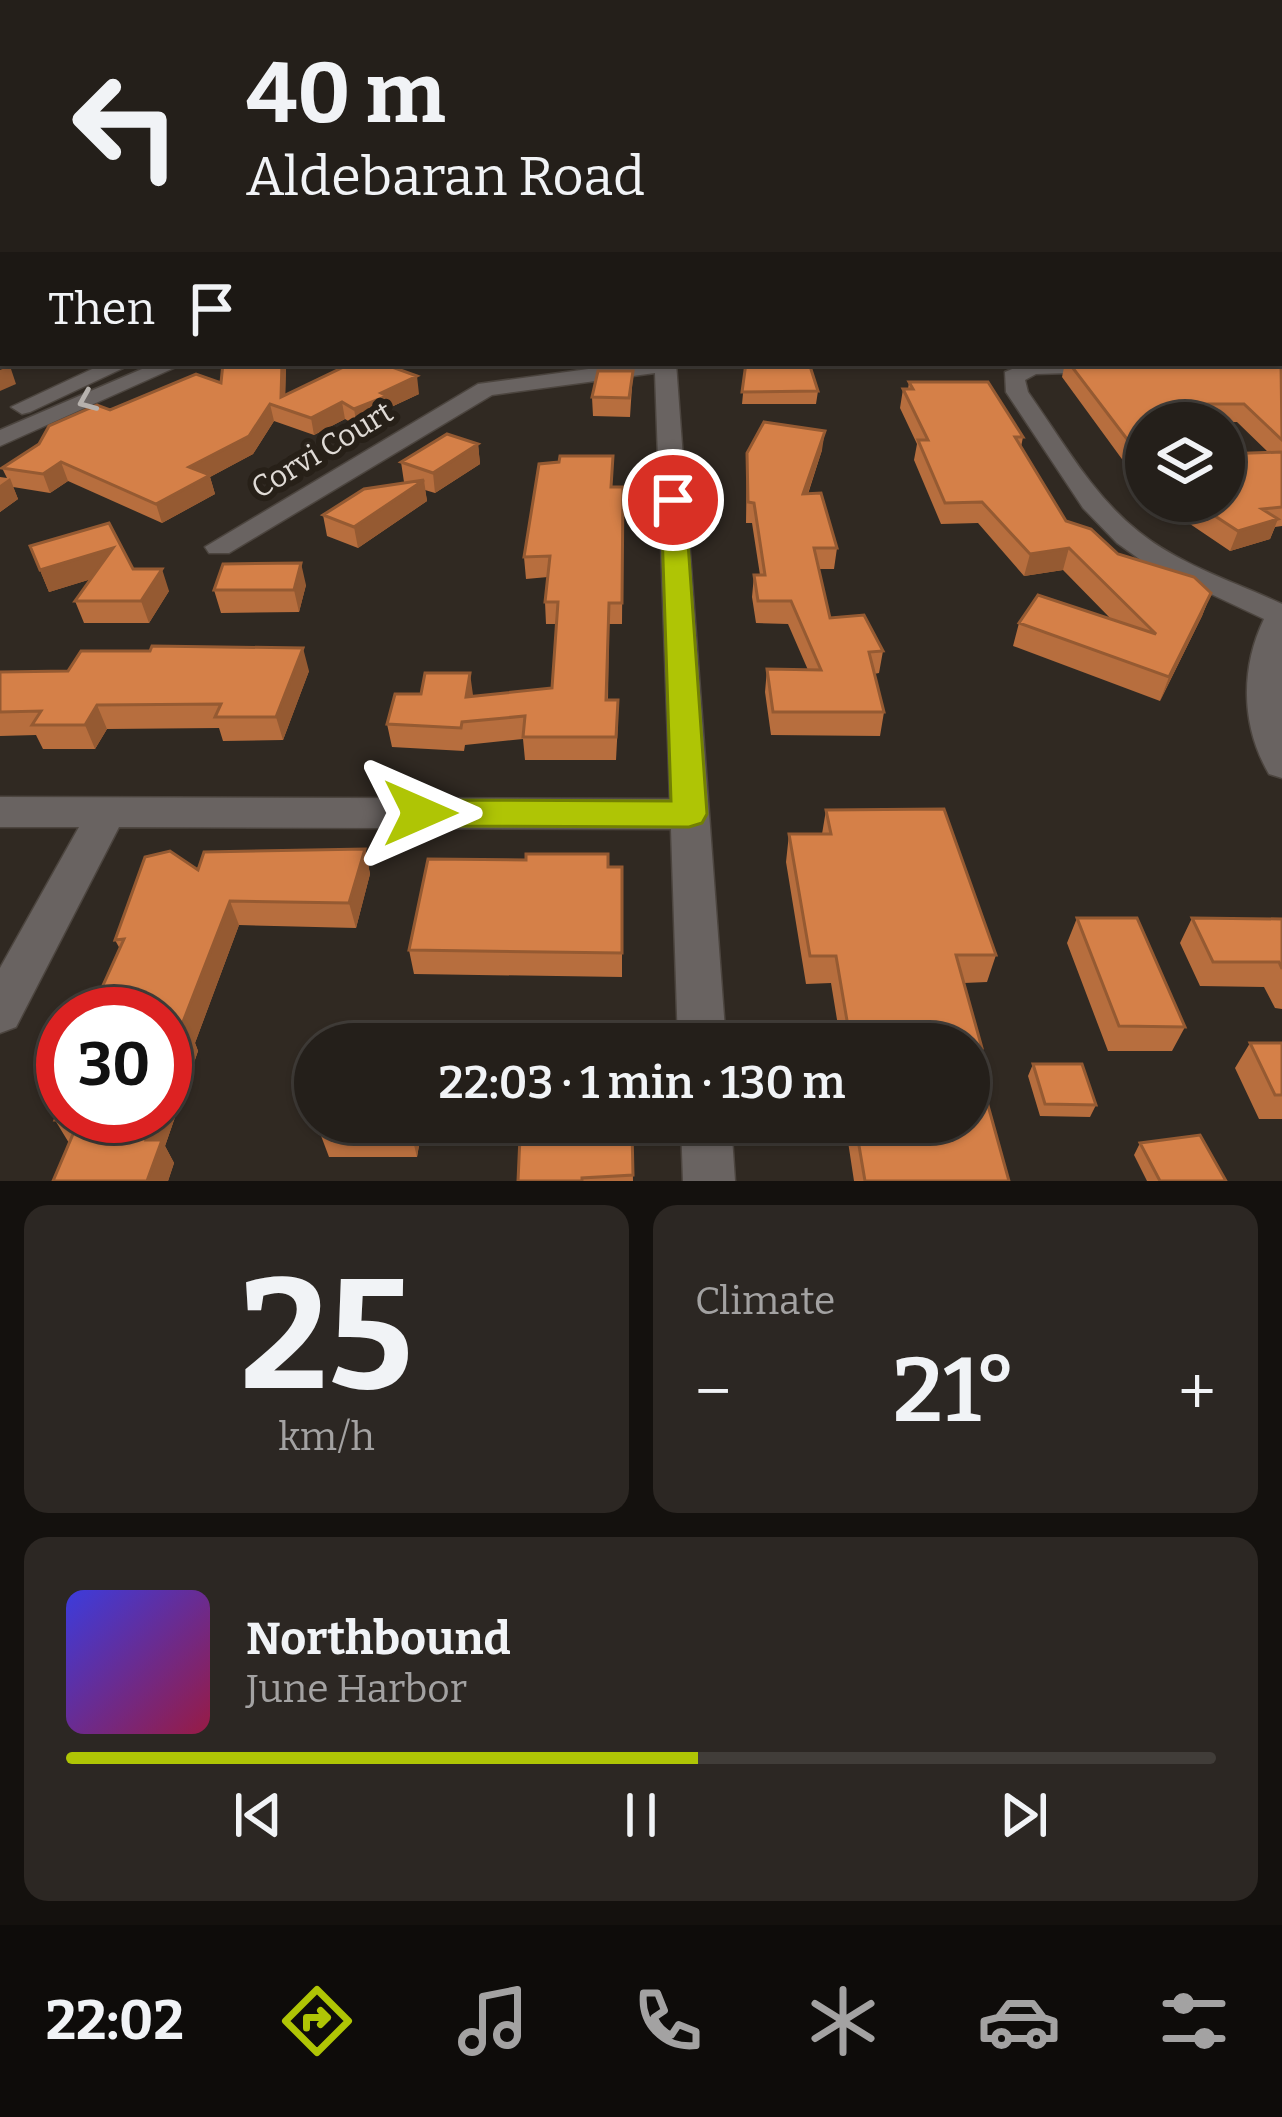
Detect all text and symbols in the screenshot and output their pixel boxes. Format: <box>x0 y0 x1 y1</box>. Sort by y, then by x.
text: 40 m <box>246 43 446 144</box>
icon: left <box>48 48 204 204</box>
text: Aldebaran Road <box>246 145 645 209</box>
icon: arrive <box>179 276 245 342</box>
text: Then <box>48 282 155 336</box>
one-way arrow <box>78 386 99 410</box>
street label: Corvi Court <box>245 394 399 506</box>
map controls <box>1125 402 1245 522</box>
button: layers <box>1125 402 1245 522</box>
pin <box>622 449 724 551</box>
icon: arrive <box>640 467 706 533</box>
position arrow <box>357 750 483 876</box>
speed limit sign: 30 <box>36 987 192 1143</box>
text: 22:03 · 1 min · 130 m <box>439 1056 845 1110</box>
text: 25 <box>240 1242 413 1429</box>
text: Climate <box>695 1278 835 1324</box>
text: 21° <box>893 1337 1017 1445</box>
text: − <box>695 1352 731 1431</box>
text: + <box>1178 1352 1216 1431</box>
text: km/h <box>278 1414 375 1460</box>
text: Northbound <box>246 1612 511 1666</box>
text: June Harbor <box>246 1666 467 1712</box>
icon: previous <box>225 1782 291 1848</box>
icon: pause <box>608 1782 674 1848</box>
icon: next <box>991 1782 1057 1848</box>
icon: directions <box>275 1979 359 2063</box>
icon: music <box>451 1979 535 2063</box>
icon: phone <box>626 1979 710 2063</box>
icon: climate <box>801 1979 885 2063</box>
icon: car <box>977 1979 1061 2063</box>
icon: filters <box>1152 1979 1236 2063</box>
text: 22:02 <box>46 1989 184 2053</box>

